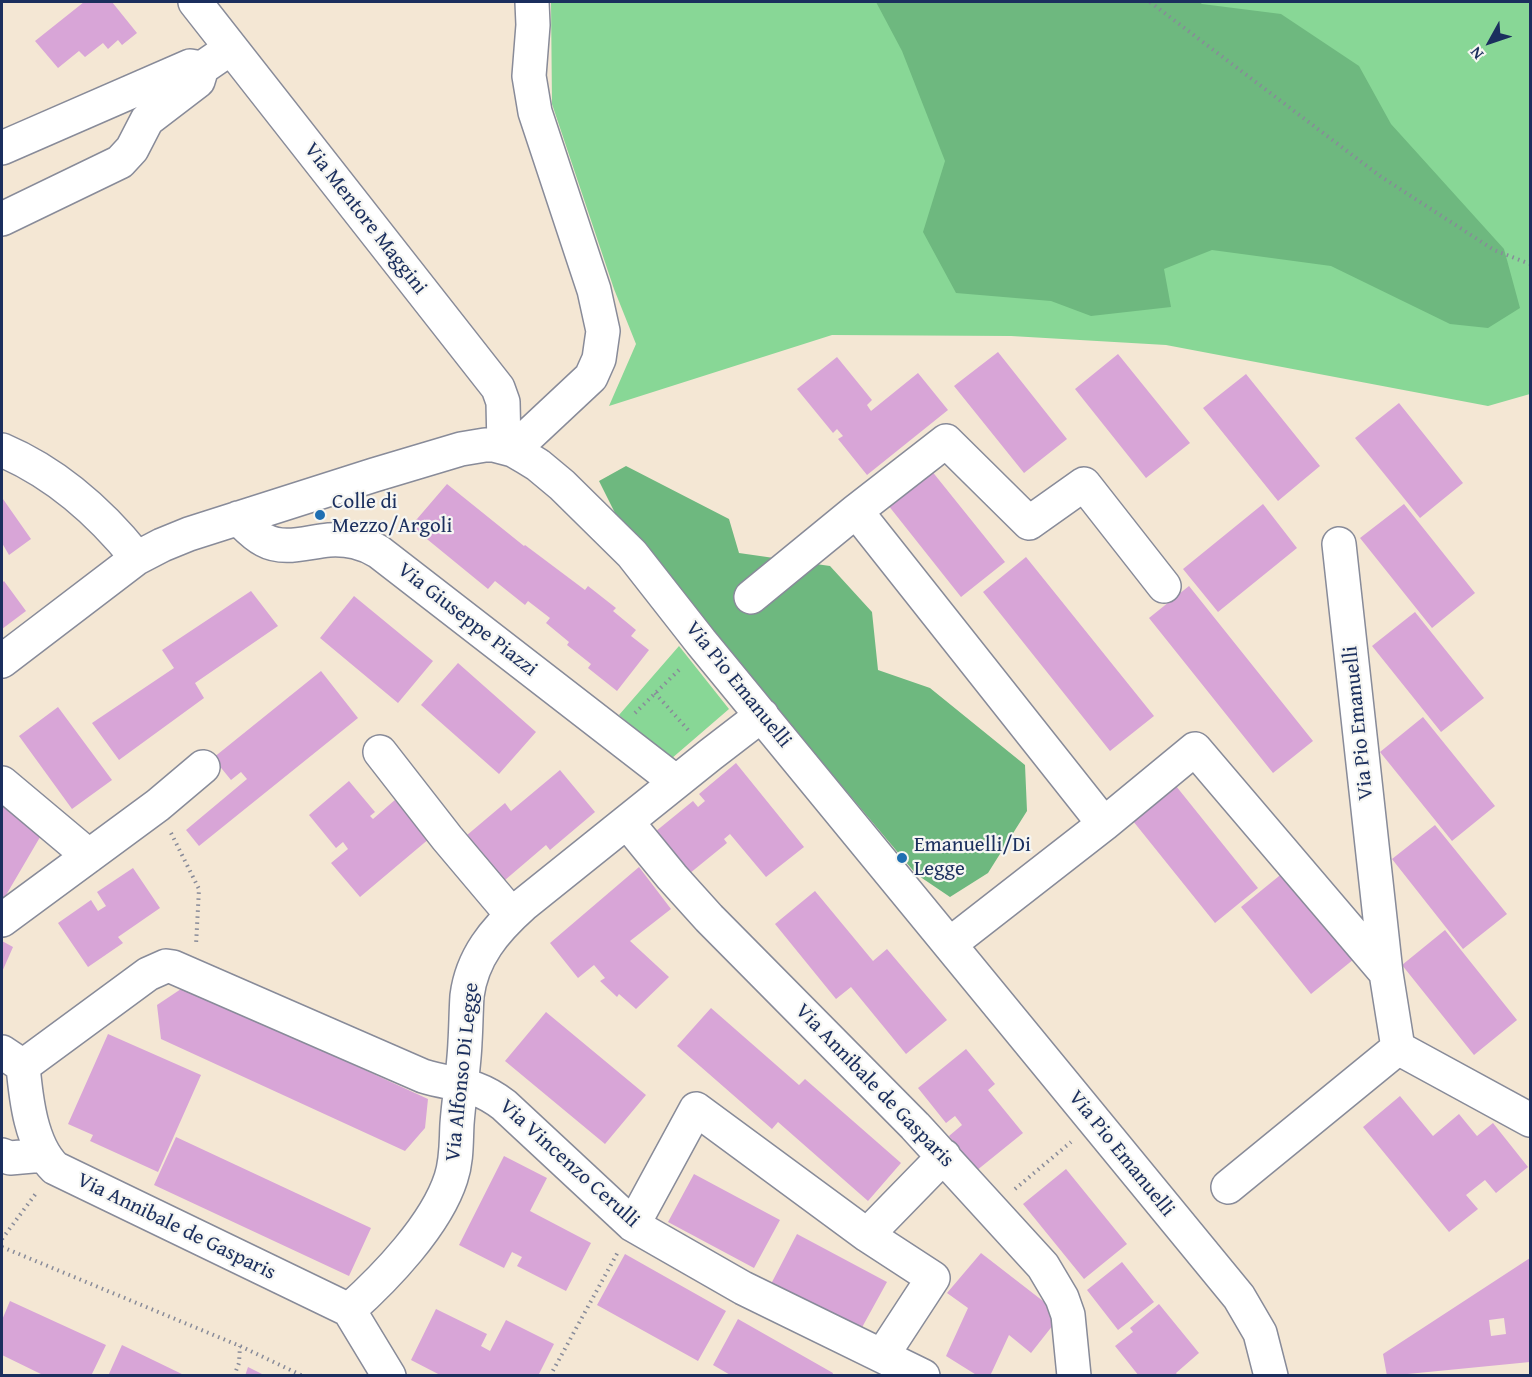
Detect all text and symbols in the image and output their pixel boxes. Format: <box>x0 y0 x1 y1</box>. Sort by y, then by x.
north arrow <box>1460 12 1520 72</box>
text: N <box>1464 42 1489 65</box>
street label: Via Mentore Maggini <box>298 138 432 300</box>
place label: Colle di Mezzo/Argoli <box>332 490 452 540</box>
marker: Colle di Mezzo/Argoli <box>313 508 327 522</box>
street label: Via Giuseppe Piazzi <box>392 558 542 682</box>
street label: Via Pio Emanuelli <box>679 617 797 753</box>
street label: Via Pio Emanuelli <box>1338 645 1380 801</box>
place label: Emanuelli/Di Legge <box>914 833 1031 883</box>
marker: Emanuelli/Di Legge <box>895 851 909 865</box>
street label: Via Alfonso Di Legge <box>441 981 485 1163</box>
street label: Via Annibale de Gasparis <box>789 999 959 1173</box>
street label: Via Pio Emanuelli <box>1062 1086 1180 1222</box>
street label: Via Vincenzo Cerulli <box>494 1094 644 1234</box>
street label: Via Annibale de Gasparis <box>72 1168 280 1286</box>

